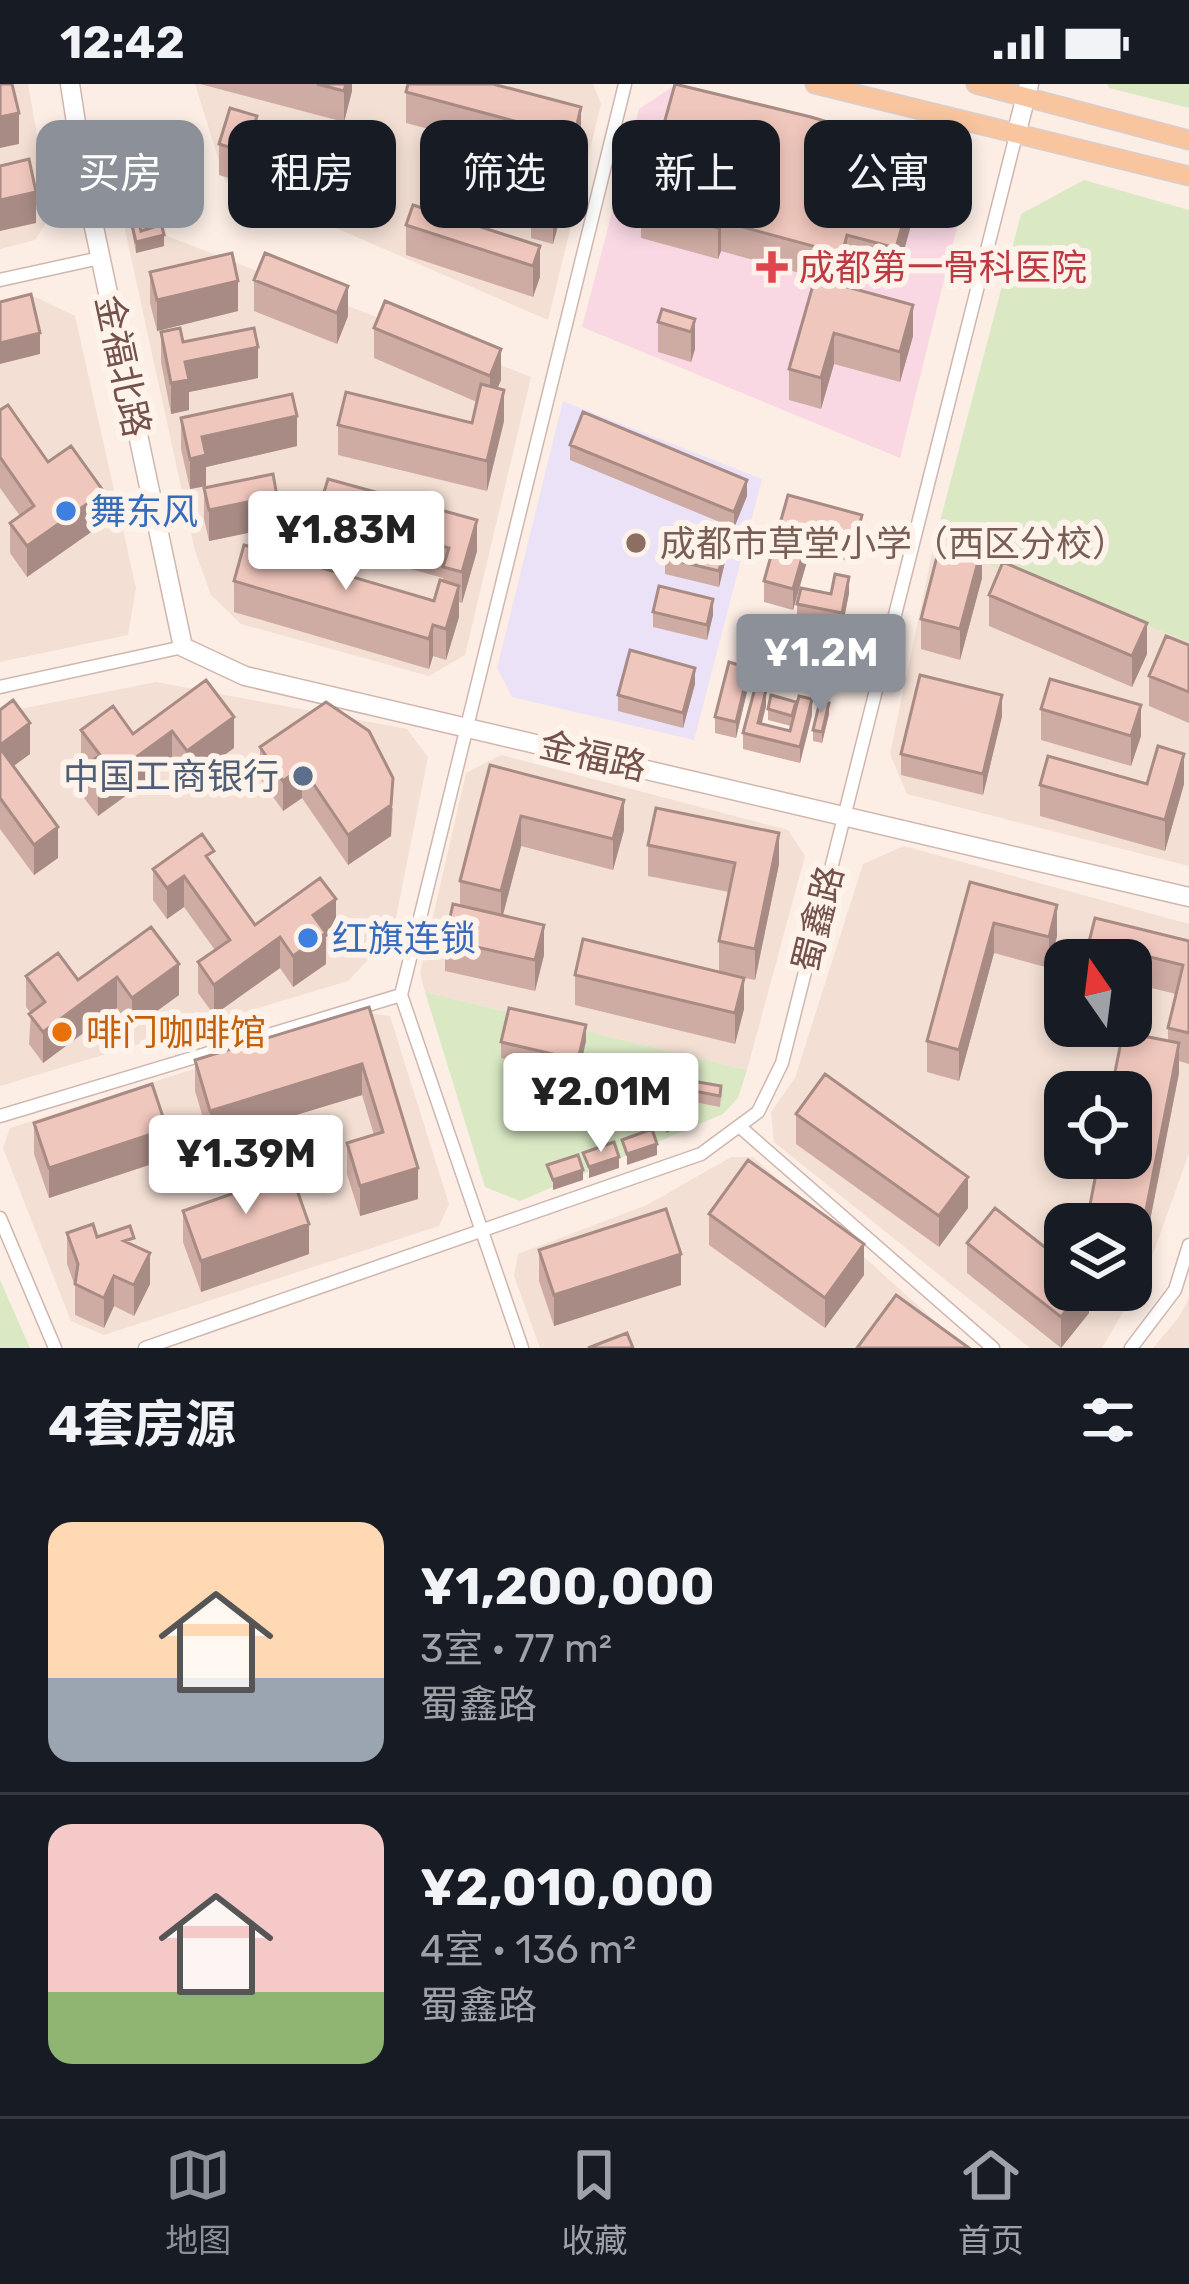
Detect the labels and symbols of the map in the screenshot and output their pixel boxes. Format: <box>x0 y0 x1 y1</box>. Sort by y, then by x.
place label: 成都第一骨科医院 <box>799 246 1087 289</box>
marker: 成都第一骨科医院 <box>756 251 788 283</box>
street label: 金福北路 <box>87 291 159 441</box>
place label: 舞东风 <box>90 490 198 533</box>
pin: ¥1.83M <box>248 491 444 593</box>
marker: 舞东风 <box>53 498 79 524</box>
place label: 成都市草堂小学（西区分校） <box>660 522 1128 565</box>
marker: 成都市草堂小学（西区分校） <box>623 530 649 556</box>
pin: ¥1.2M <box>737 614 905 716</box>
street label: 金福路 <box>536 723 650 789</box>
place label: 中国工商银行 <box>63 755 279 798</box>
marker: 中国工商银行 <box>290 763 316 789</box>
street label: 蜀鑫路 <box>784 861 852 977</box>
place label: 红旗连锁 <box>332 917 476 960</box>
marker: 红旗连锁 <box>295 925 321 951</box>
north arrow <box>1044 939 1152 1047</box>
place label: 啡门咖啡馆 <box>86 1011 266 1054</box>
marker: 啡门咖啡馆 <box>49 1019 75 1045</box>
pin: ¥2.01M <box>503 1053 699 1155</box>
pin: ¥1.39M <box>148 1115 344 1217</box>

